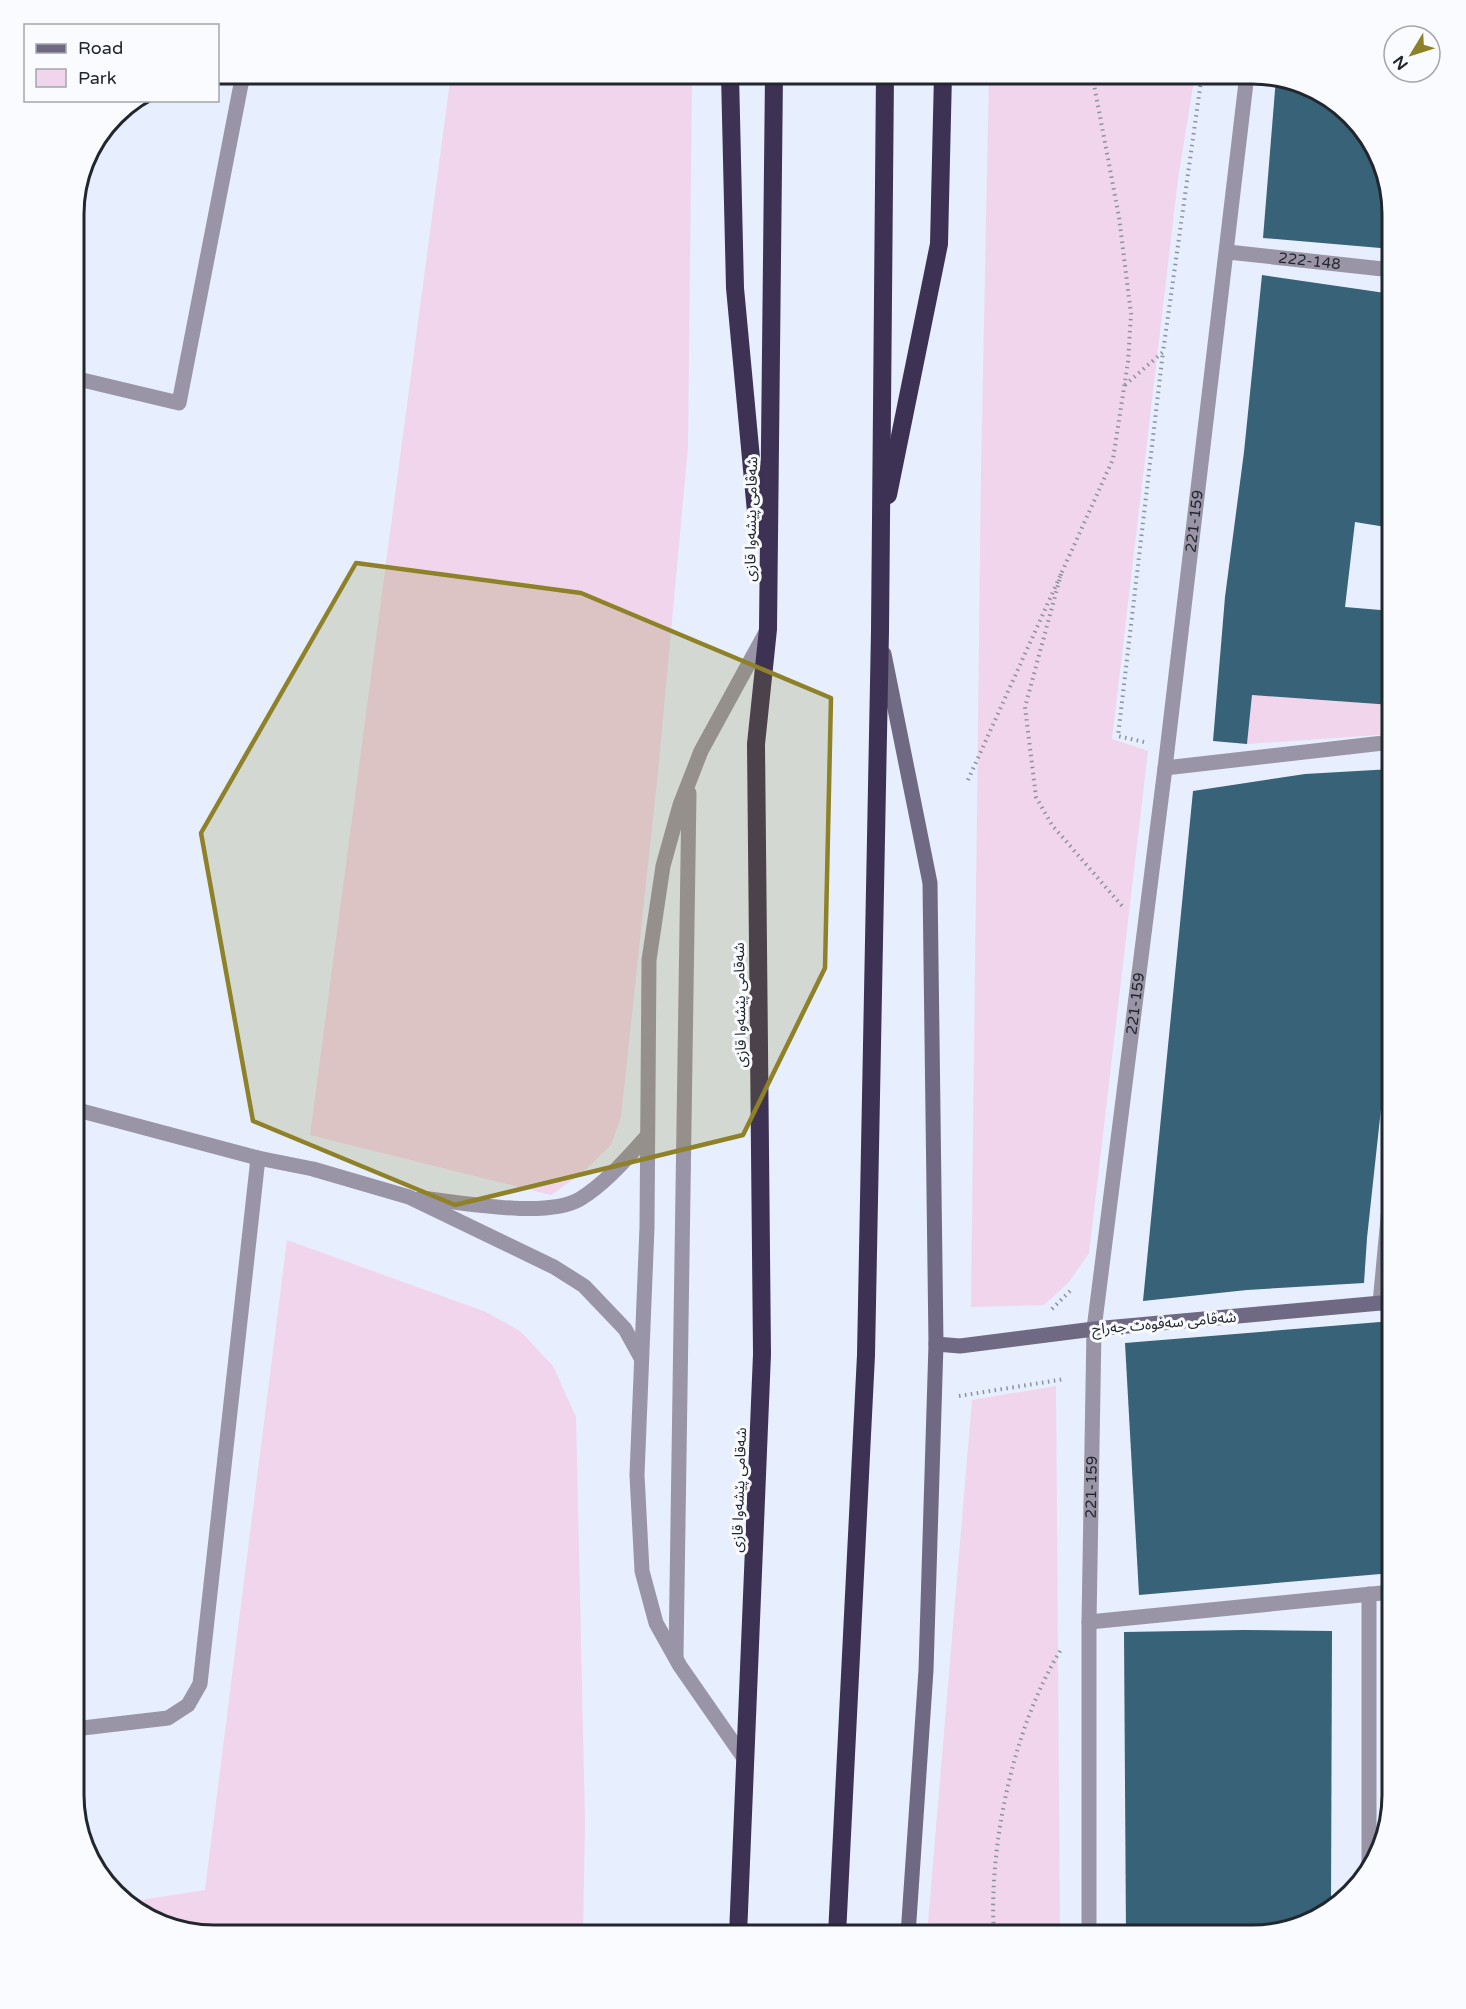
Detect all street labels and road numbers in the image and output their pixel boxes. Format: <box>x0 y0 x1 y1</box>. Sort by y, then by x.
street label: 222-148 <box>1277 249 1342 273</box>
street label: شەقامی پێشەوا قازی <box>741 456 762 582</box>
street label: 221-159 <box>1182 489 1207 553</box>
street label: شەقامی پێشەوا قازی <box>730 942 751 1068</box>
street label: 221-159 <box>1122 971 1148 1036</box>
street label: شەقامی سەفوەت جەراح <box>1091 1308 1238 1341</box>
street label: شەقامی پێشەوا قازی <box>728 1427 751 1553</box>
street label: 221-159 <box>1082 1456 1101 1518</box>

